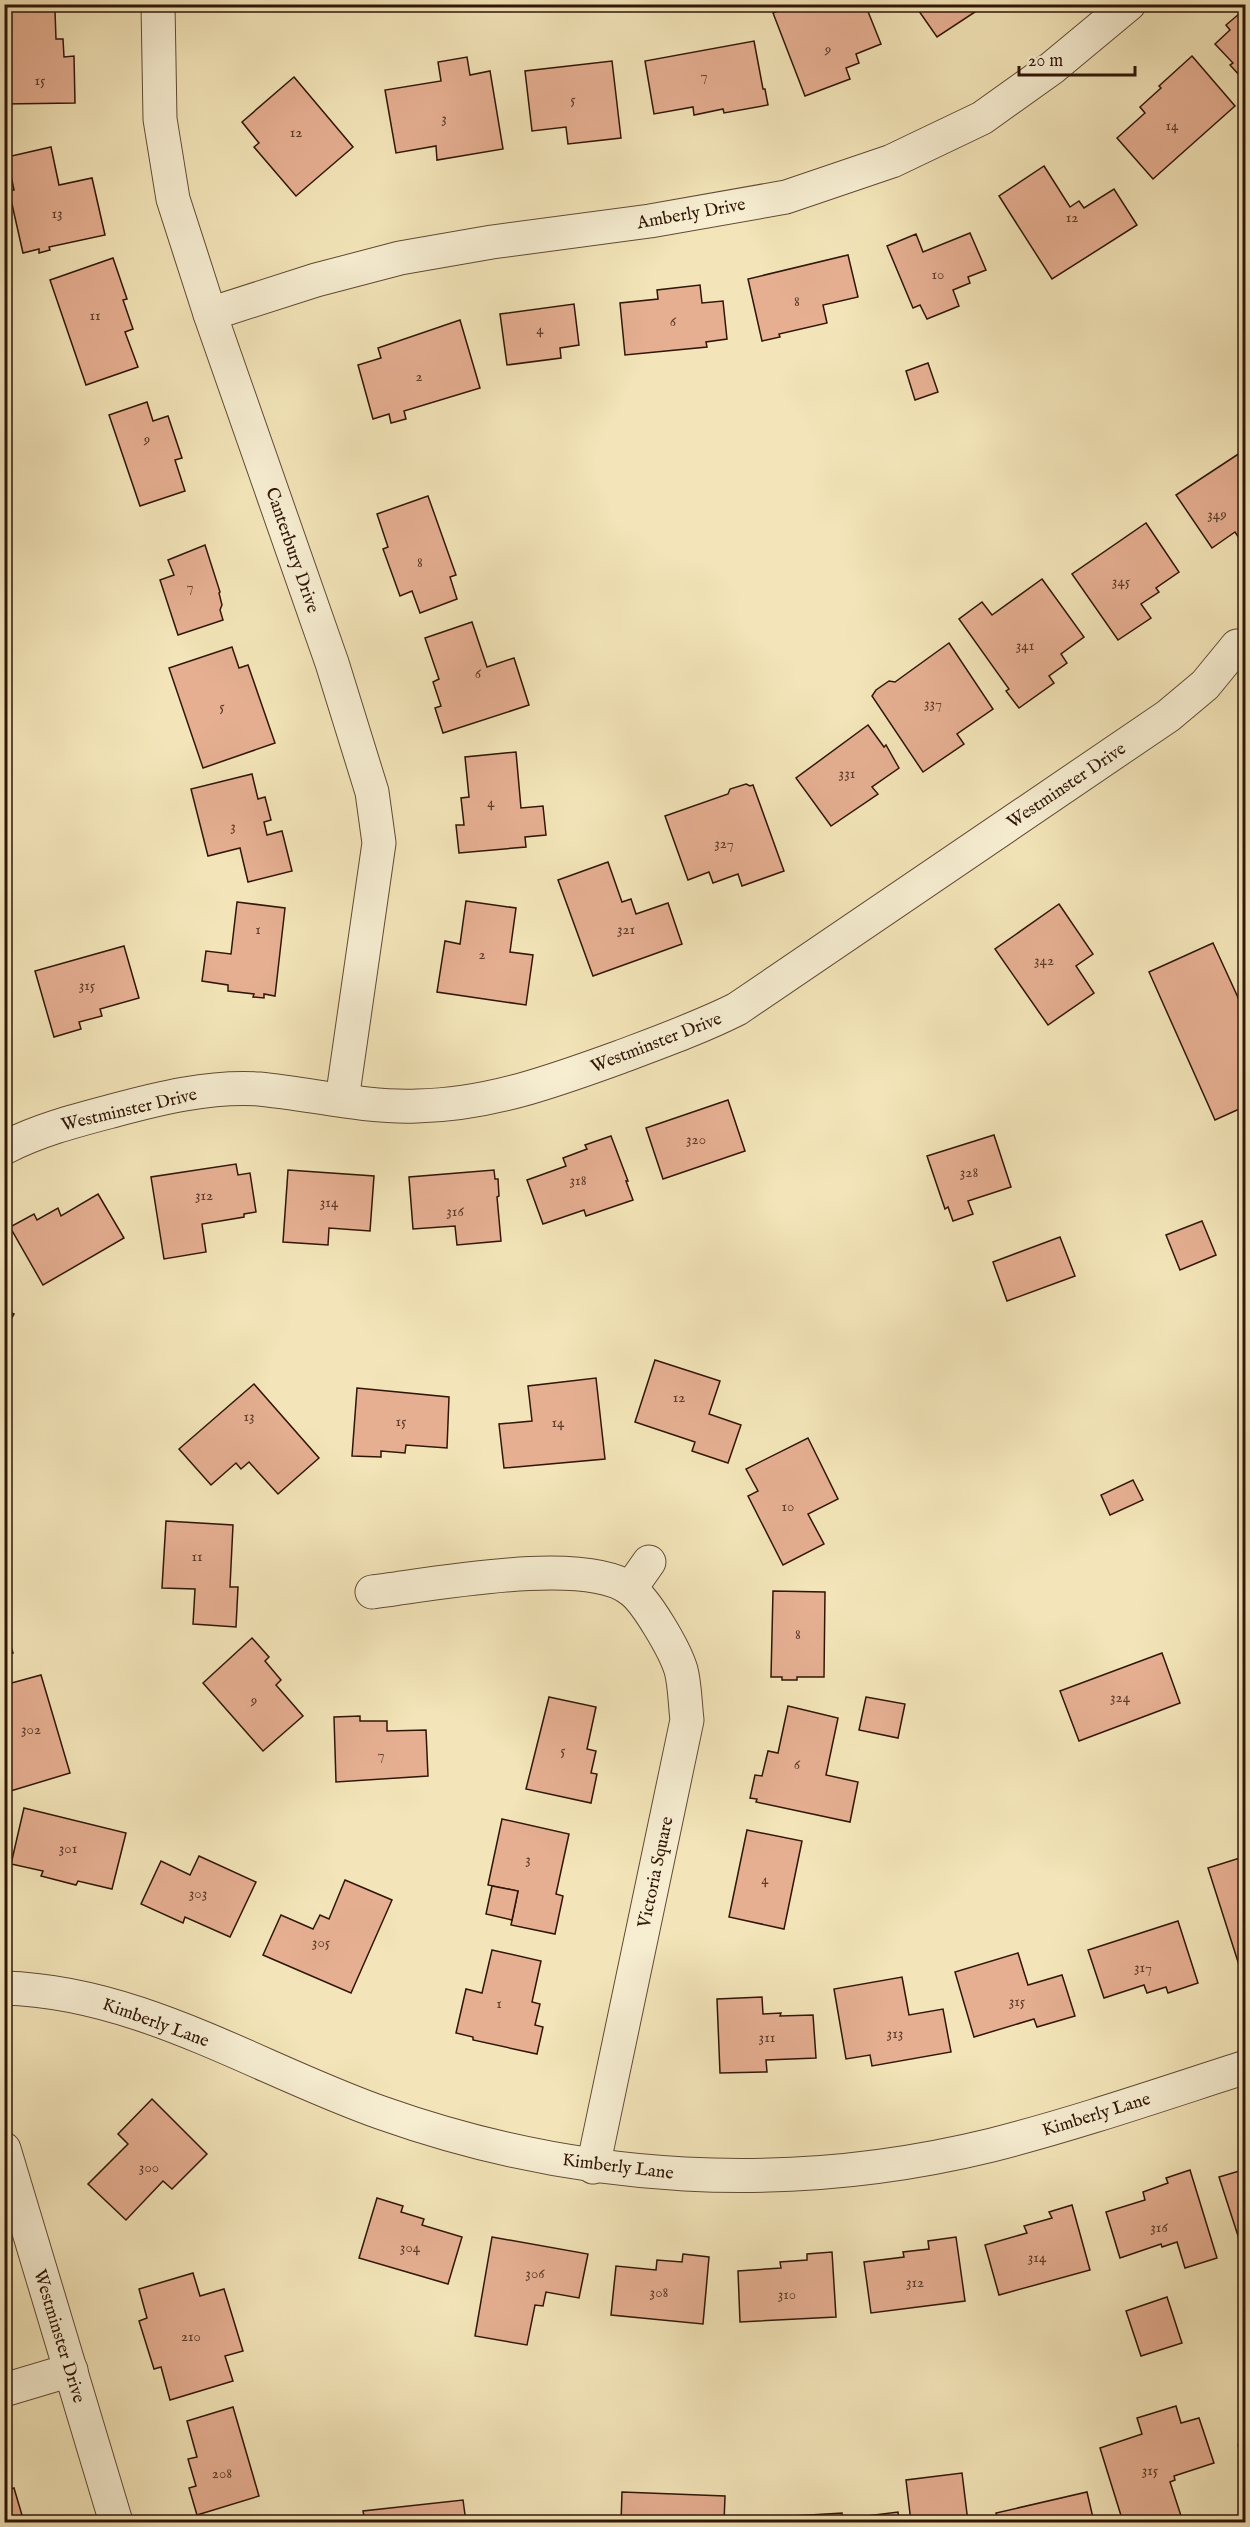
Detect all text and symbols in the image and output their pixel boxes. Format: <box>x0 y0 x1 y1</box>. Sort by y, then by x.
scale bar <box>1019 39 1134 77</box>
house number: 9 <box>824 40 831 59</box>
text: 20 m <box>1028 50 1063 73</box>
house number: 7 <box>700 66 708 85</box>
house number: 15 <box>34 71 46 90</box>
house number: 5 <box>570 90 576 109</box>
house number: 3 <box>441 109 447 128</box>
house number: 14 <box>1166 116 1179 135</box>
house number: 12 <box>290 123 302 142</box>
street label: Amberly Drive <box>634 194 747 236</box>
house number: 13 <box>51 204 63 223</box>
house number: 12 <box>1066 208 1078 227</box>
house number: 10 <box>932 265 944 284</box>
house number: 8 <box>794 292 800 311</box>
house number: 11 <box>89 306 101 325</box>
house number: 6 <box>670 312 677 331</box>
house number: 4 <box>536 320 544 339</box>
house number: 2 <box>415 367 423 386</box>
house number: 9 <box>143 430 150 449</box>
street label: Canterbury Drive <box>259 485 324 616</box>
house number: 349 <box>1207 505 1227 524</box>
house number: 8 <box>417 553 423 572</box>
house number: 345 <box>1112 572 1131 591</box>
house number: 7 <box>186 577 194 596</box>
house number: 341 <box>1016 636 1034 655</box>
house number: 6 <box>475 664 482 683</box>
house number: 337 <box>924 694 942 713</box>
house number: 5 <box>219 697 225 716</box>
street label: Westminster Drive <box>1003 738 1131 835</box>
house number: 331 <box>839 764 855 783</box>
house number: 4 <box>487 793 495 812</box>
house number: 3 <box>230 817 236 836</box>
house number: 327 <box>714 834 734 853</box>
house number: 1 <box>255 920 261 939</box>
house number: 321 <box>617 920 635 939</box>
house number: 2 <box>478 945 486 964</box>
house number: 342 <box>1034 951 1054 970</box>
house number: 315 <box>79 976 96 995</box>
street label: Westminster Drive <box>588 1008 725 1079</box>
street label: Westminster Drive <box>59 1084 199 1137</box>
house number: 320 <box>686 1130 706 1149</box>
house number: 328 <box>960 1163 978 1182</box>
house number: 318 <box>569 1171 587 1190</box>
house number: 312 <box>195 1186 213 1205</box>
house number: 314 <box>320 1193 339 1212</box>
house number: 316 <box>446 1202 464 1221</box>
house number: 12 <box>673 1388 685 1407</box>
house number: 13 <box>243 1407 255 1426</box>
house number: 15 <box>395 1412 407 1431</box>
house number: 14 <box>552 1413 565 1432</box>
house number: 10 <box>782 1497 794 1516</box>
house number: 11 <box>191 1547 203 1566</box>
house number: 8 <box>795 1625 801 1644</box>
house number: 324 <box>1110 1688 1131 1707</box>
house number: 9 <box>250 1691 257 1710</box>
house number: 302 <box>21 1720 41 1739</box>
house number: 5 <box>560 1741 566 1760</box>
house number: 7 <box>377 1745 385 1764</box>
house number: 6 <box>794 1755 801 1774</box>
street label: Victoria Square <box>633 1815 679 1931</box>
house number: 301 <box>59 1839 77 1858</box>
house number: 3 <box>525 1850 531 1869</box>
house number: 4 <box>761 1870 769 1889</box>
house number: 303 <box>189 1884 207 1903</box>
house number: 305 <box>312 1933 331 1952</box>
house number: 317 <box>1134 1958 1152 1977</box>
house number: 315 <box>1009 1992 1026 2011</box>
street label: Kimberly Lane <box>99 1993 212 2053</box>
house number: 1 <box>496 1994 502 2013</box>
house number: 313 <box>887 2024 903 2043</box>
house number: 311 <box>759 2028 775 2047</box>
street label: Kimberly Lane <box>1039 2088 1153 2143</box>
street label: Kimberly Lane <box>561 2149 675 2186</box>
house number: 300 <box>139 2158 159 2177</box>
house number: 316 <box>1150 2218 1168 2237</box>
house number: 304 <box>400 2238 421 2257</box>
house number: 314 <box>1028 2248 1047 2267</box>
house number: 306 <box>525 2264 545 2283</box>
street label: Westminster Drive <box>27 2267 90 2406</box>
house number: 312 <box>906 2273 924 2292</box>
house number: 308 <box>650 2283 669 2302</box>
house number: 310 <box>778 2285 796 2304</box>
house number: 210 <box>181 2327 201 2346</box>
house number: 315 <box>1142 2461 1159 2480</box>
house number: 208 <box>212 2464 232 2483</box>

